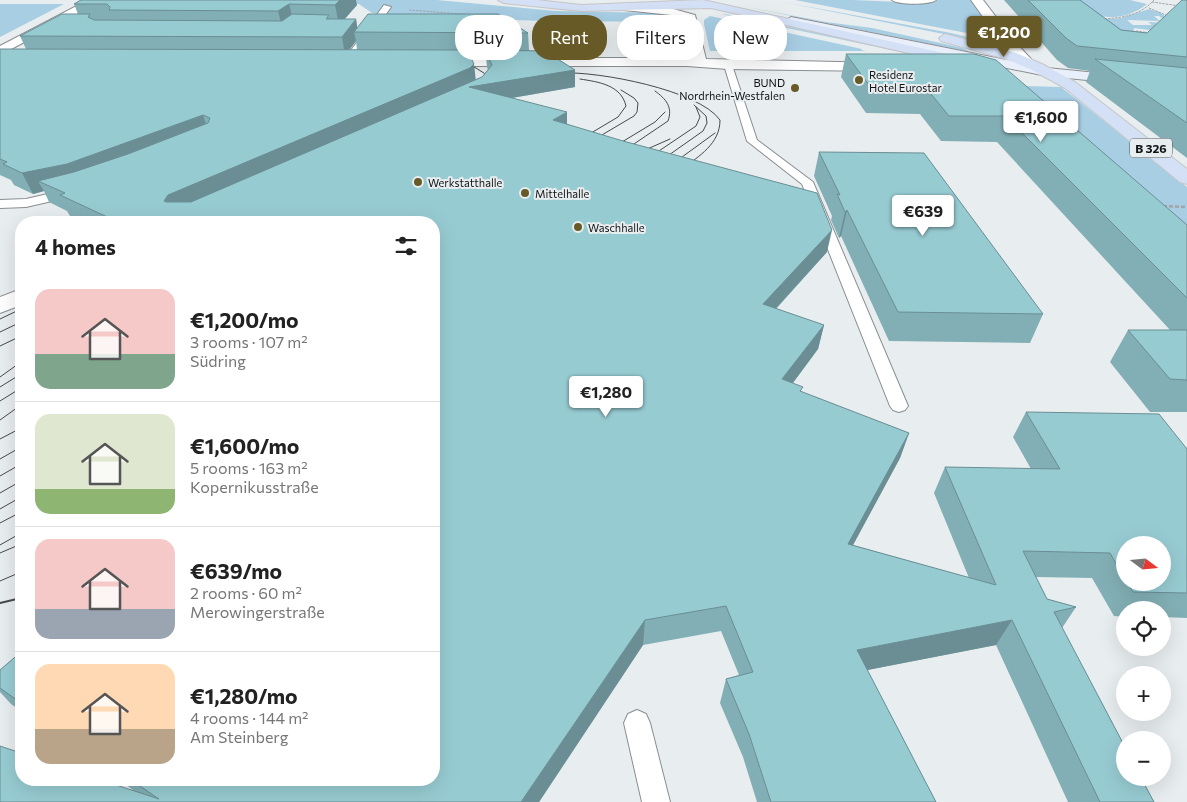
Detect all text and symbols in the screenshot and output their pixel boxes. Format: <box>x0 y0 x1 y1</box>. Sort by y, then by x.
chip: Buy <box>455 15 522 60</box>
chip: Rent <box>532 15 607 60</box>
chip: Filters <box>617 15 704 60</box>
chip: New <box>714 15 787 60</box>
pin: €1,200 <box>963 15 1045 58</box>
text: €1,200 <box>978 22 1030 41</box>
place label: Residenz Hotel Eurostar <box>869 68 942 94</box>
marker: Residenz Hotel Eurostar <box>853 74 865 86</box>
place label: BUND Nordrhein-Westfalen <box>679 76 785 102</box>
marker: BUND Nordrhein-Westfalen <box>789 82 801 94</box>
pin: €1,600 <box>1000 100 1082 143</box>
text: €1,600 <box>1014 107 1068 126</box>
road number: B 326 <box>1130 138 1172 158</box>
marker: Werkstatthalle <box>412 176 424 188</box>
place label: Werkstatthalle <box>428 176 503 189</box>
marker: Mittelhalle <box>519 187 531 199</box>
place label: Mittelhalle <box>535 187 590 200</box>
pin: €639 <box>893 194 953 237</box>
text: €639 <box>903 201 943 220</box>
marker: Waschhalle <box>572 221 584 233</box>
place label: Waschhalle <box>588 221 645 234</box>
icon: filters <box>392 232 420 260</box>
text: 4 homes <box>35 234 116 259</box>
text: €1,200/mo <box>190 307 299 332</box>
icon: home <box>75 309 135 369</box>
text: 3 rooms · 107 m² <box>190 332 308 351</box>
text: Südring <box>190 351 246 370</box>
pin: €1,280 <box>565 376 647 418</box>
text: €1,280 <box>580 382 632 401</box>
text: €1,600/mo <box>190 433 299 458</box>
icon: home <box>75 434 135 494</box>
text: 5 rooms · 163 m² <box>190 458 308 477</box>
text: Kopernikusstraße <box>190 477 319 496</box>
north arrow <box>1116 536 1171 591</box>
map controls <box>1116 536 1171 786</box>
text: €639/mo <box>190 558 282 583</box>
icon: home <box>75 559 135 619</box>
text: 2 rooms · 60 m² <box>190 583 302 602</box>
button: locate <box>1116 601 1171 656</box>
text: Merowingerstraße <box>190 602 325 621</box>
button: + <box>1116 666 1171 721</box>
text: €1,280/mo <box>190 683 298 708</box>
icon: home <box>75 684 135 744</box>
text: 4 rooms · 144 m² <box>190 708 309 727</box>
text: Am Steinberg <box>190 727 288 746</box>
button: − <box>1116 731 1171 786</box>

